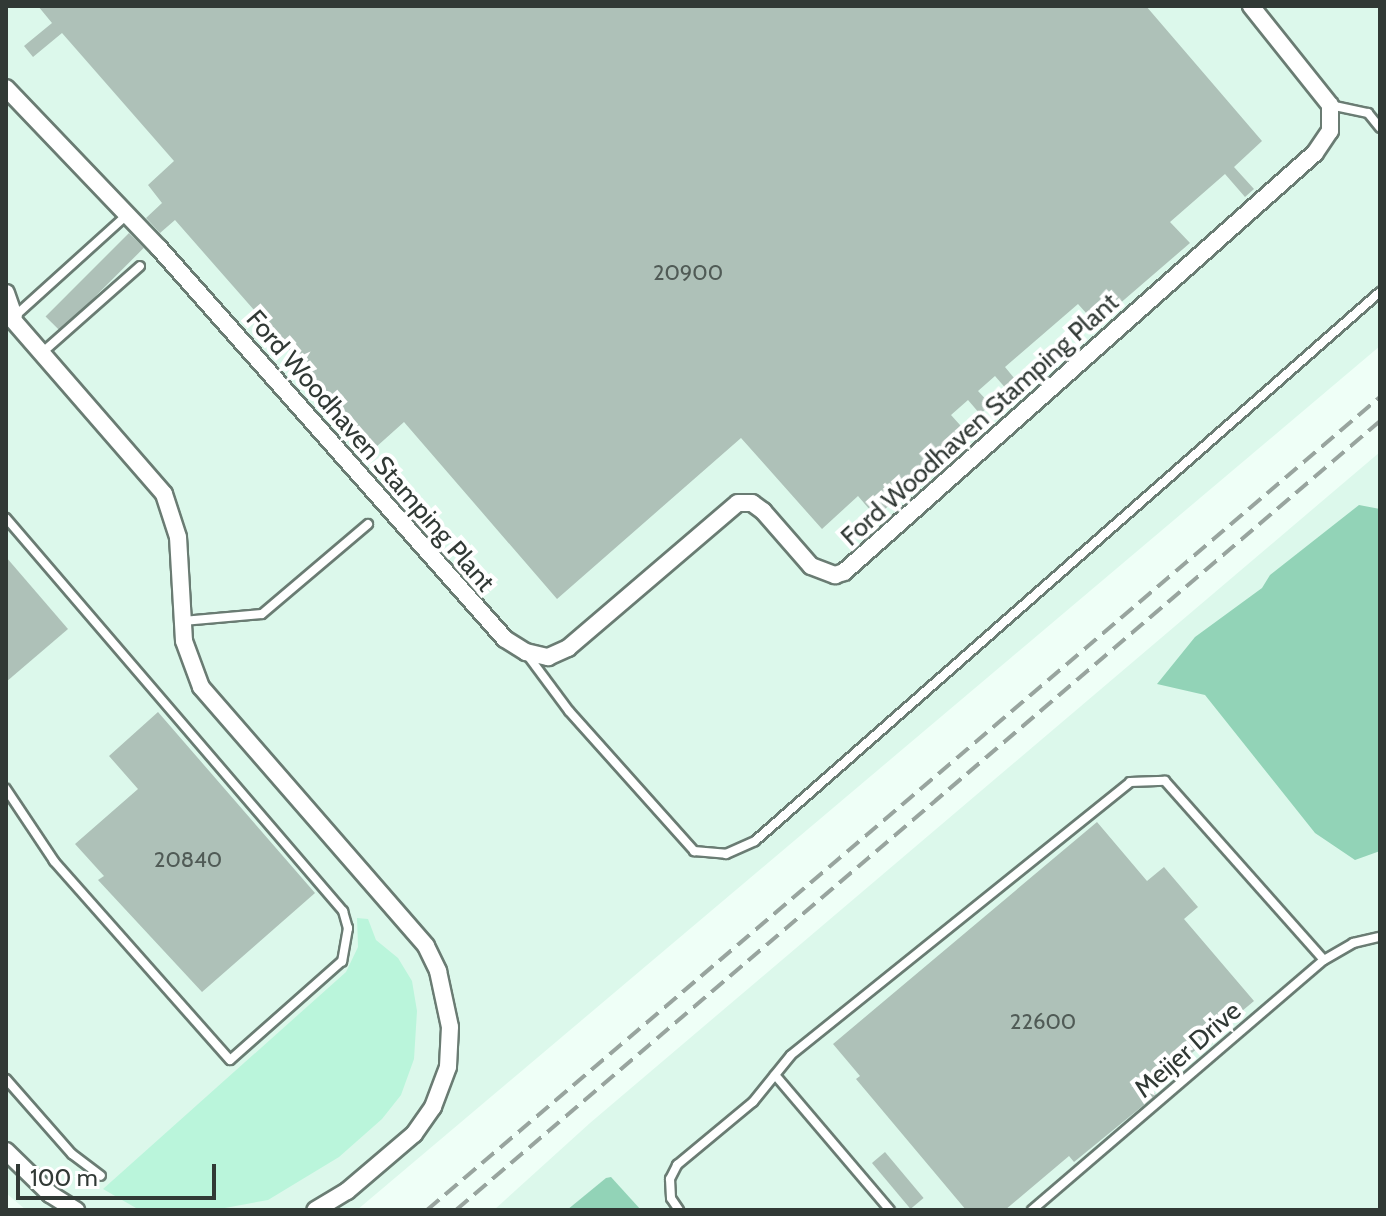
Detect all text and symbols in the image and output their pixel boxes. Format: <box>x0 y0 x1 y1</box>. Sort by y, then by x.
house number: 20900 <box>653 260 723 286</box>
street label: Ford Woodhaven Stamping Plant <box>835 287 1125 553</box>
street label: Ford Woodhaven Stamping Plant <box>239 304 501 598</box>
house number: 20840 <box>154 847 222 873</box>
street label: Meijer Drive <box>1128 995 1248 1105</box>
house number: 22600 <box>1010 1009 1076 1035</box>
scale bar <box>20 1148 220 1198</box>
text: 100 m <box>30 1163 98 1192</box>

